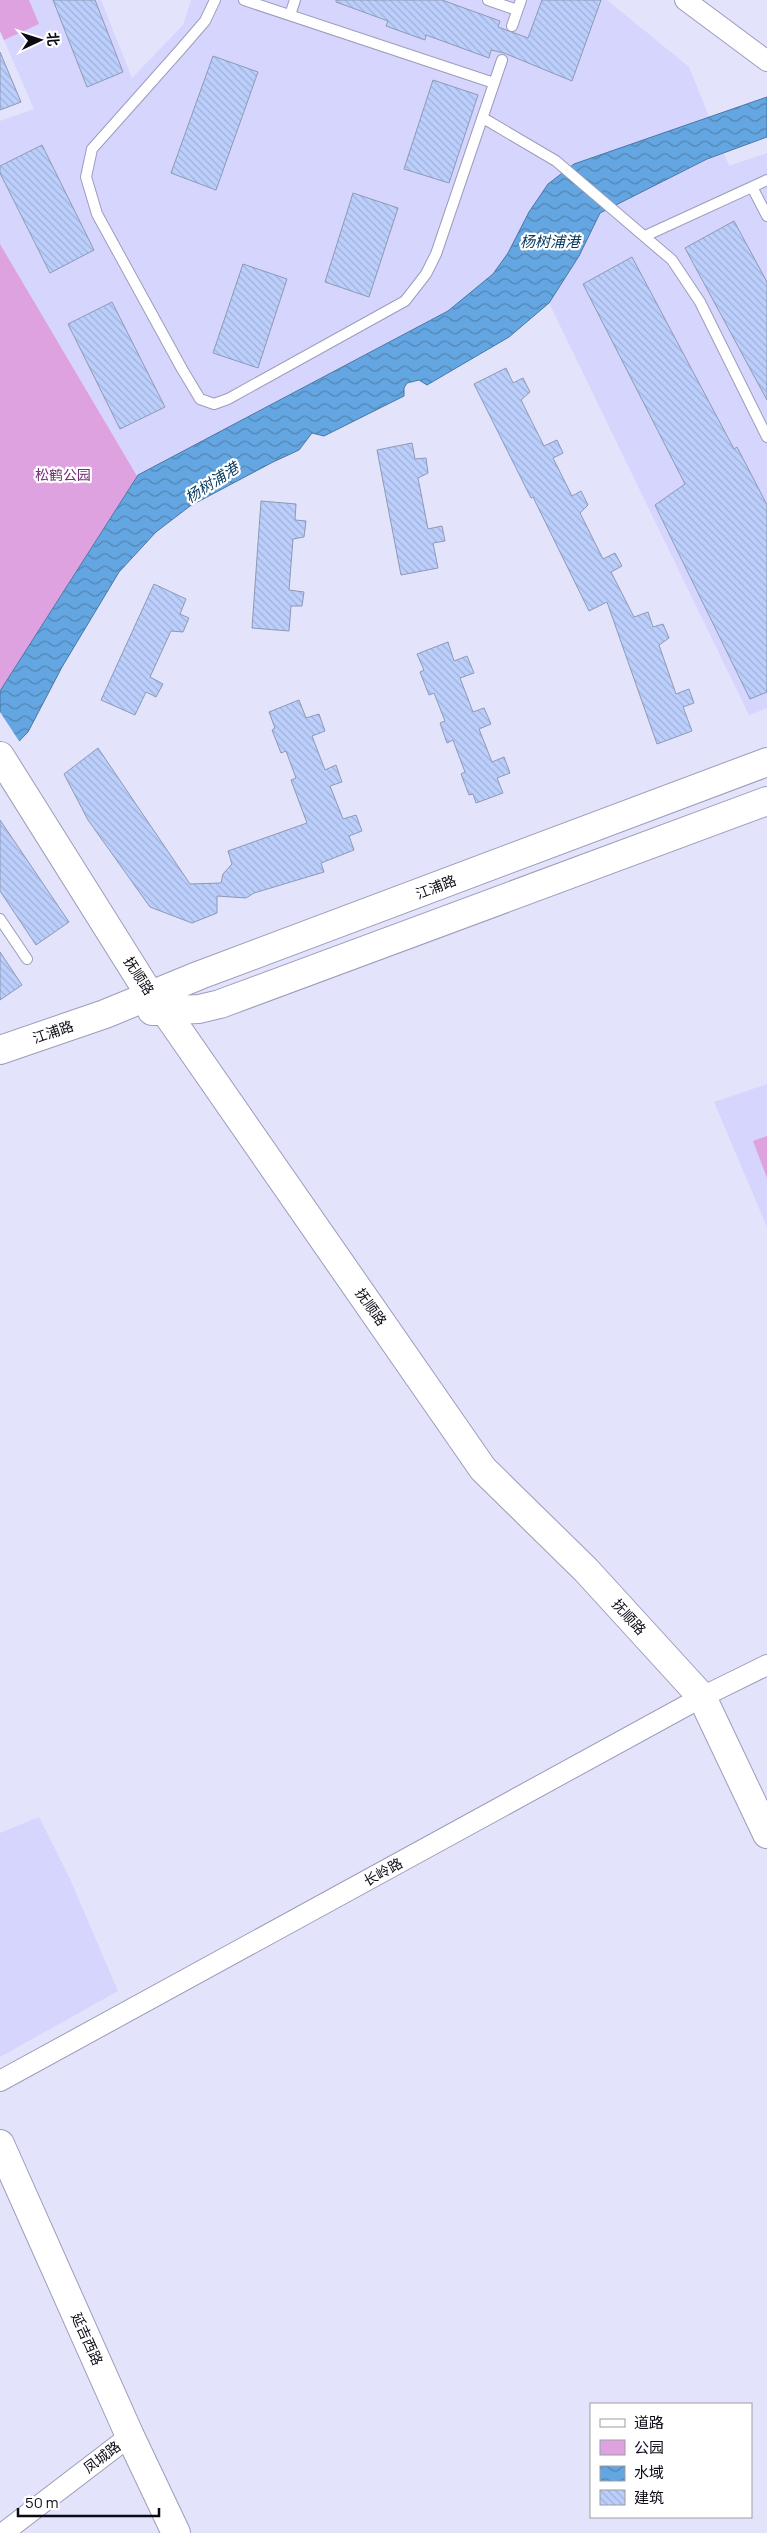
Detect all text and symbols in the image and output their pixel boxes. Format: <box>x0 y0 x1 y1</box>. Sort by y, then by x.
north arrow <box>15 15 65 65</box>
text: 北 <box>44 31 63 47</box>
water label: 杨树浦港 <box>520 231 582 252</box>
water label: 杨树浦港 <box>181 456 244 508</box>
park label: 松鹤公园 <box>35 465 91 484</box>
street label: 江浦路 <box>413 870 459 903</box>
street label: 抚顺路 <box>120 953 159 999</box>
street label: 江浦路 <box>30 1016 76 1047</box>
street label: 抚顺路 <box>352 1284 391 1329</box>
street label: 抚顺路 <box>608 1595 650 1639</box>
street label: 长岭路 <box>360 1853 406 1890</box>
street label: 延吉西路 <box>67 2309 108 2368</box>
legend <box>590 2403 752 2518</box>
text: 道路 <box>634 2412 664 2433</box>
street label: 凤城路 <box>79 2436 124 2477</box>
text: 公园 <box>634 2437 664 2458</box>
text: 水域 <box>634 2462 664 2483</box>
scale bar <box>18 2486 159 2518</box>
text: 建筑 <box>634 2487 664 2508</box>
text: 50 m <box>25 2492 59 2513</box>

